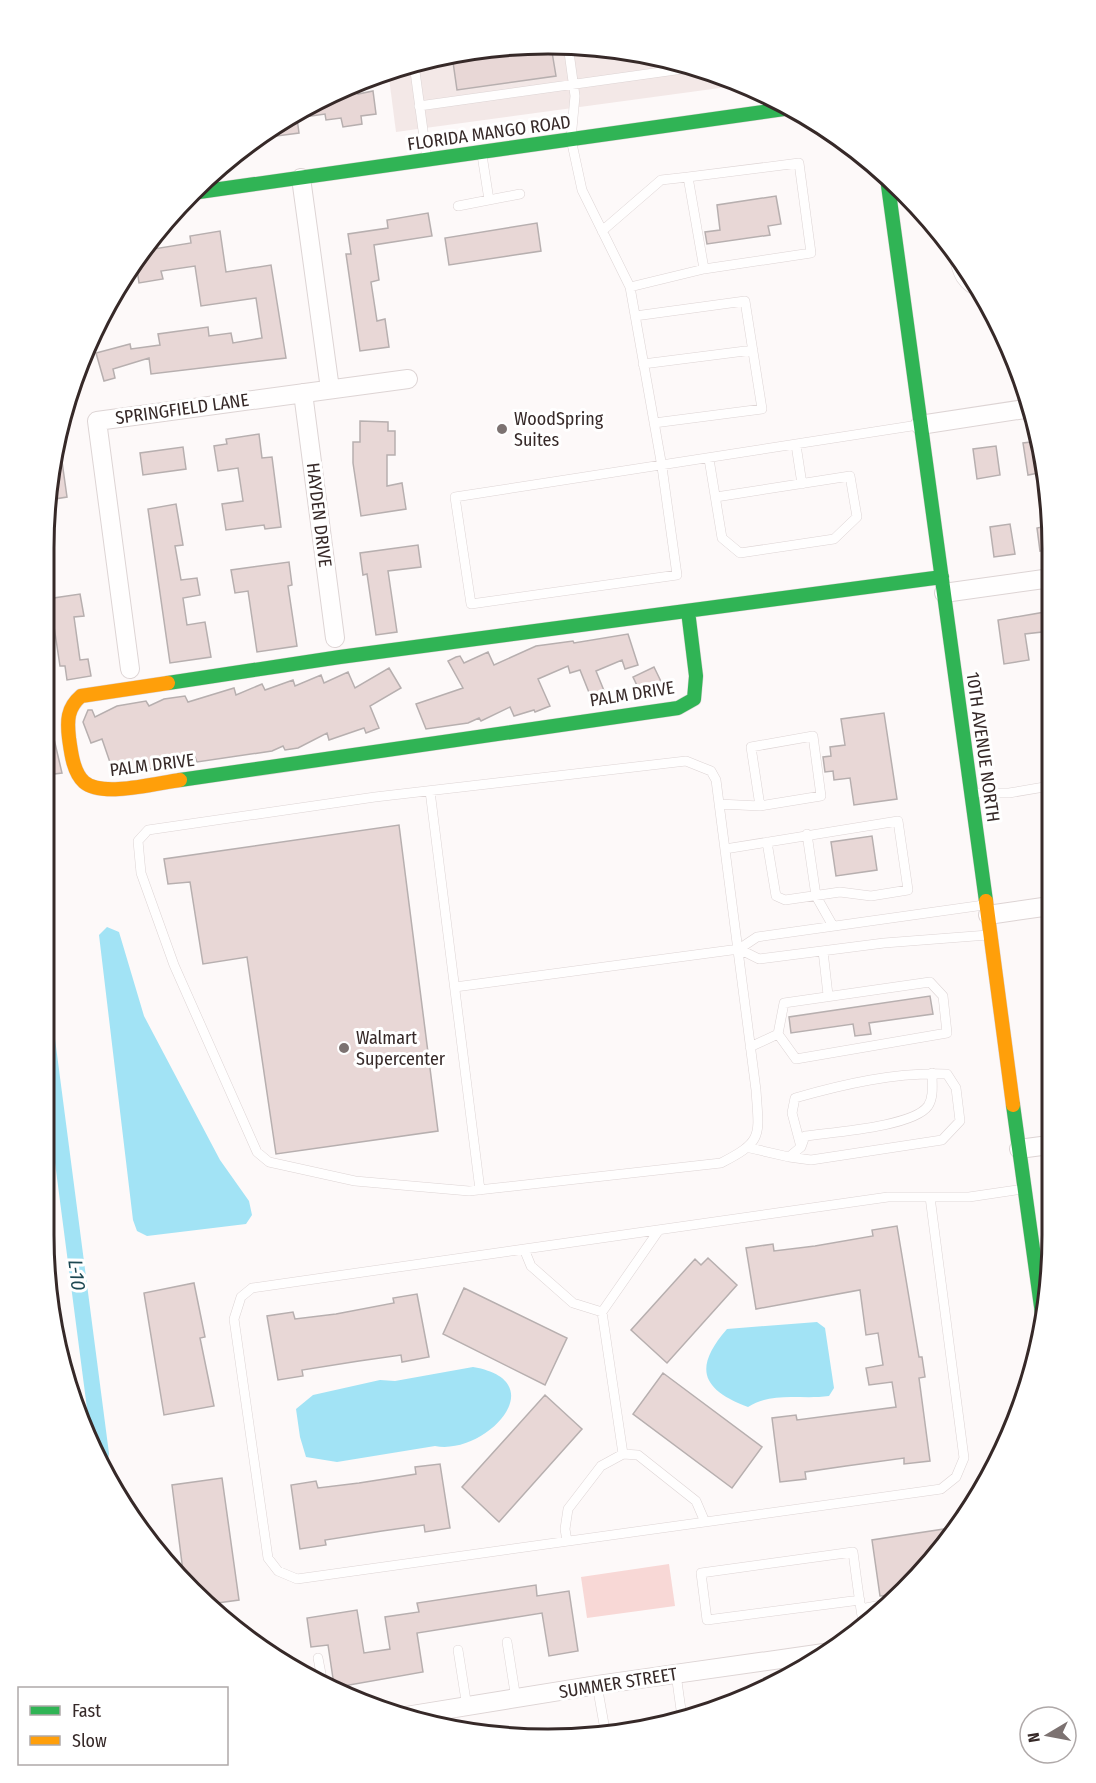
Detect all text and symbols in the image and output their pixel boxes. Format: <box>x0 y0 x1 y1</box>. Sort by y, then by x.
street label: FLORIDA MANGO ROAD <box>406 111 572 155</box>
street label: SPRINGFIELD LANE <box>114 389 250 429</box>
place label: WoodSpring Suites <box>514 408 604 451</box>
marker: WoodSpring Suites <box>495 422 509 436</box>
street label: HAYDEN DRIVE <box>302 461 336 569</box>
street label: 10TH AVENUE NORTH <box>962 671 1004 823</box>
street label: PALM DRIVE <box>588 676 676 712</box>
street label: PALM DRIVE <box>108 749 196 781</box>
place label: Walmart Supercenter <box>356 1027 446 1070</box>
marker: Walmart Supercenter <box>337 1041 351 1055</box>
water label: L-10 <box>63 1258 91 1292</box>
street label: SUMMER STREET <box>557 1663 679 1703</box>
legend <box>18 1687 228 1765</box>
text: Fast <box>72 1700 101 1722</box>
north arrow <box>1018 1705 1078 1765</box>
text: Slow <box>72 1730 107 1752</box>
text: N <box>1024 1731 1044 1744</box>

